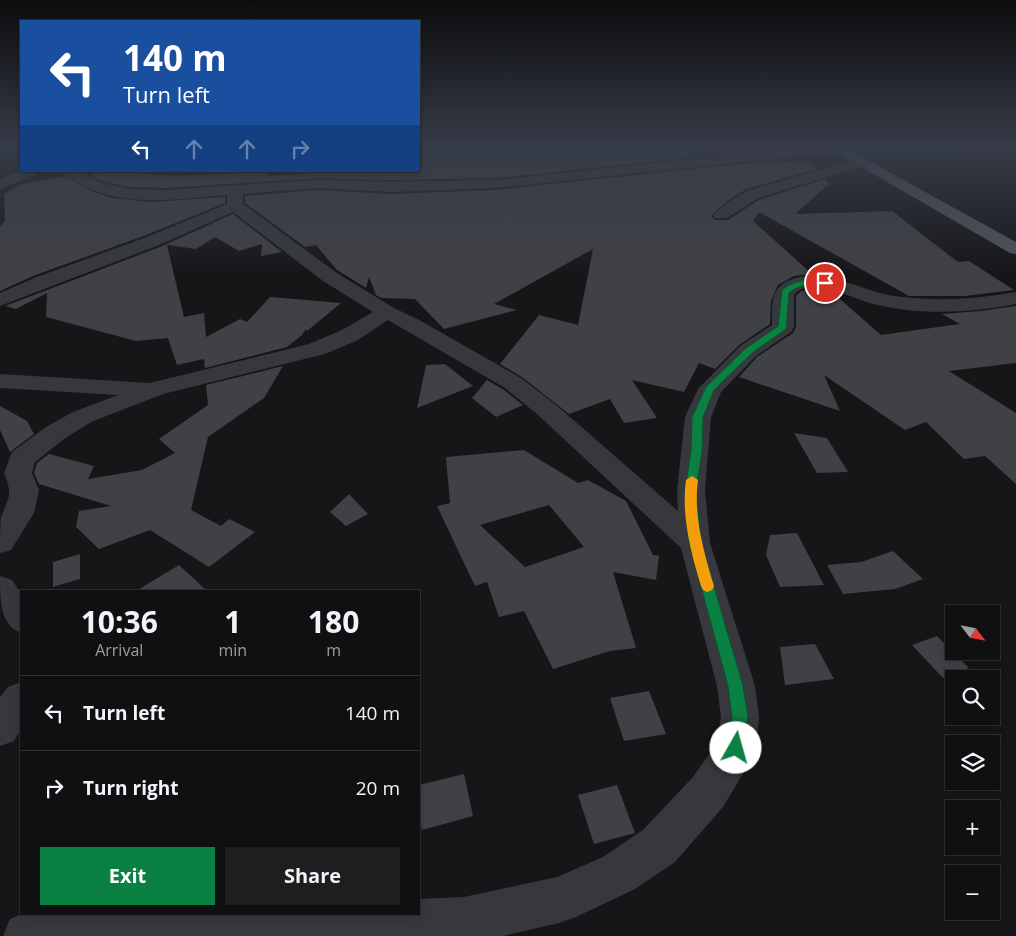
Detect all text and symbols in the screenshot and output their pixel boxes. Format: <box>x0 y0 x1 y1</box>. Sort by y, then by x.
text: 140 m <box>123 34 227 81</box>
icon: left <box>40 40 105 105</box>
text: Turn left <box>123 79 210 109</box>
icon: left <box>127 135 155 163</box>
icon: ahead <box>180 135 208 163</box>
icon: ahead <box>233 135 261 163</box>
icon: right <box>286 135 314 163</box>
pin <box>804 262 846 304</box>
icon: arrive <box>811 269 839 297</box>
text: 10:36 <box>81 601 158 642</box>
text: 1 <box>224 601 241 642</box>
text: 180 <box>308 601 359 642</box>
north arrow <box>945 605 1000 660</box>
map controls <box>945 605 1000 920</box>
text: Arrival <box>95 639 143 661</box>
text: min <box>219 639 247 661</box>
text: m <box>326 639 341 661</box>
button: search <box>945 670 1000 725</box>
icon: left <box>40 699 68 727</box>
text: Turn left <box>83 700 165 726</box>
text: 140 m <box>345 700 400 726</box>
position arrow <box>709 721 761 773</box>
button: layers <box>945 735 1000 790</box>
icon: right <box>40 774 68 802</box>
text: Turn right <box>83 775 178 801</box>
text: 20 m <box>356 775 400 801</box>
button: + <box>945 800 1000 855</box>
button: Exit <box>40 847 215 905</box>
button: Share <box>225 847 400 905</box>
button: − <box>945 865 1000 920</box>

